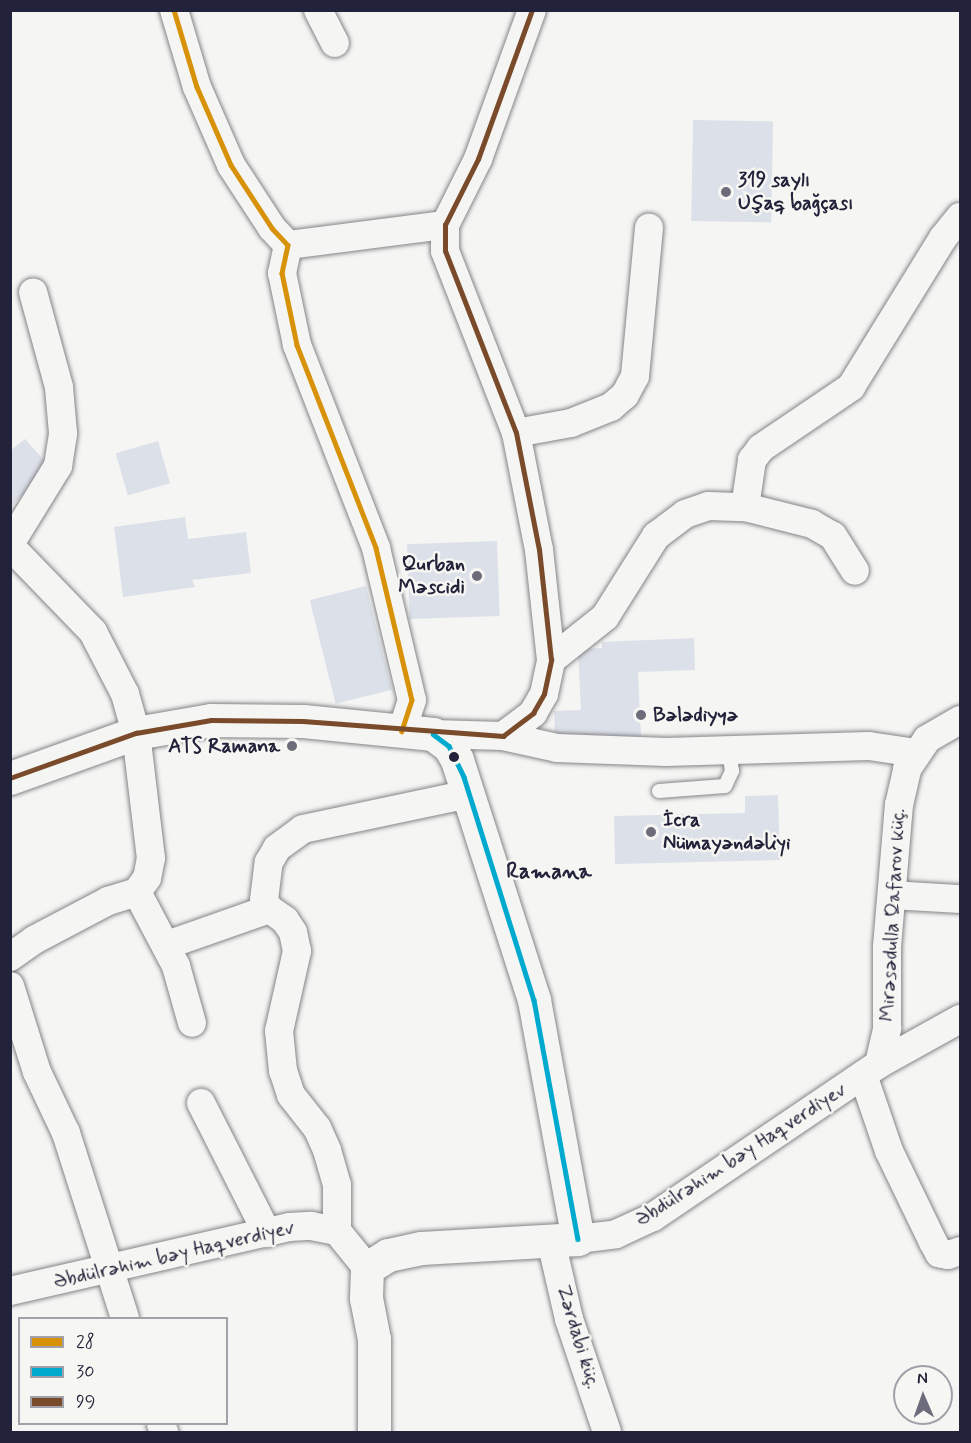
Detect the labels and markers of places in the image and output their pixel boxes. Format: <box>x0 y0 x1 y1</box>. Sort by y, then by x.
place label: 319 saylı Uşaq bağçası <box>738 168 852 215</box>
marker: 319 saylı Uşaq bağçası <box>719 185 733 199</box>
place label: Qurban Məscidi <box>398 552 465 599</box>
marker: Qurban Məscidi <box>470 569 484 583</box>
place label: Bələdiyyə <box>653 703 738 727</box>
marker: Bələdiyyə <box>634 708 648 722</box>
place label: ATS Ramana <box>163 734 280 758</box>
marker: ATS Ramana <box>285 739 299 753</box>
unlabelled marker <box>448 751 460 763</box>
place label: İcra Nümayəndəliyi <box>663 808 791 855</box>
marker: İcra Nümayəndəliyi <box>644 825 658 839</box>

